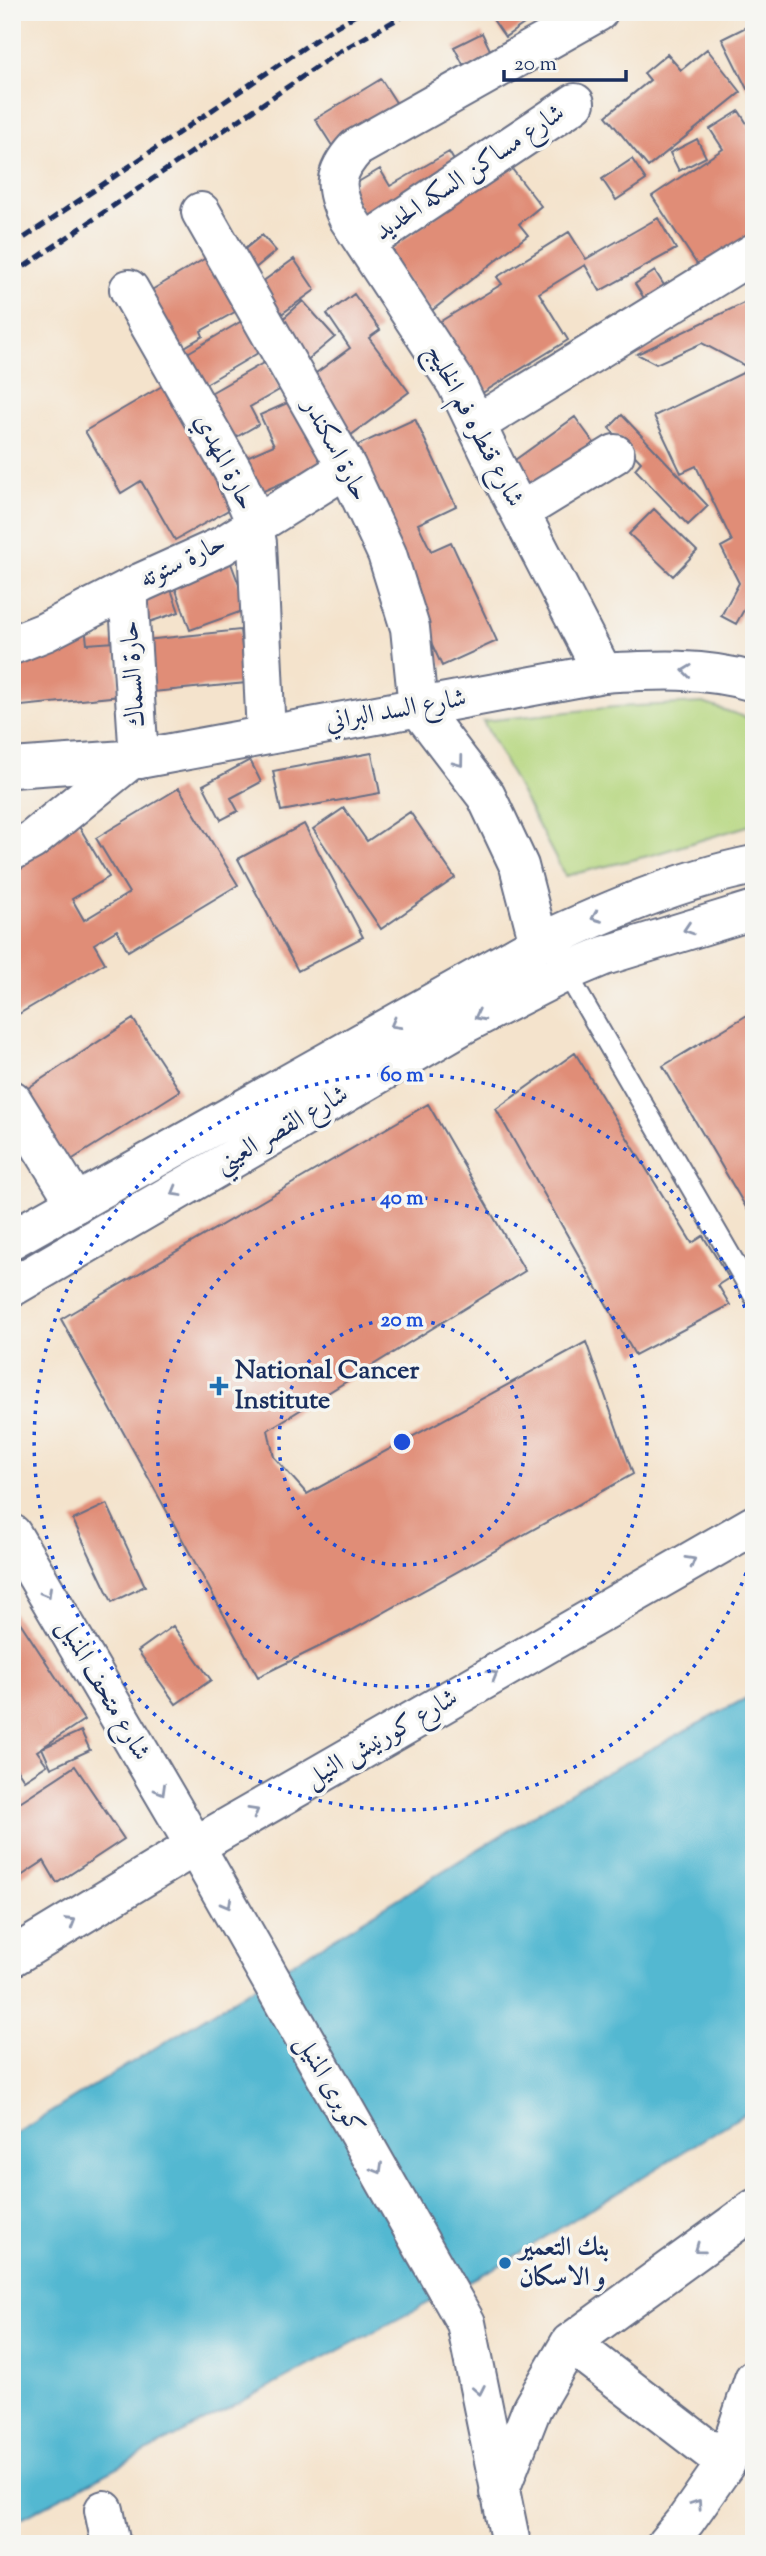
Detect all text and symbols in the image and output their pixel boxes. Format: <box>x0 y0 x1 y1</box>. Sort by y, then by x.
scale bar <box>504 38 626 82</box>
text: 20 m <box>514 50 557 80</box>
street label: شارع مساكن السكه الحديد <box>367 95 573 251</box>
street label: شارع قنطره فم الخليج <box>412 338 533 516</box>
street label: حارة اسكندر <box>291 389 378 508</box>
street label: حارة المهدي <box>184 407 264 517</box>
street label: حارة ستوته <box>134 525 232 599</box>
street label: حارة السماك <box>112 619 156 729</box>
one-way arrow <box>681 663 692 678</box>
street label: شارع السد البراني <box>323 680 470 743</box>
one-way arrow <box>451 754 464 766</box>
one-way arrow <box>591 908 603 922</box>
one-way arrow <box>683 921 695 935</box>
one-way arrow <box>474 1008 486 1022</box>
one-way arrow <box>390 1015 403 1029</box>
text: 60 m <box>380 1061 424 1091</box>
street label: شارع القصر العيني <box>208 1077 357 1186</box>
one-way arrow <box>171 1184 183 1197</box>
text: 40 m <box>379 1184 424 1214</box>
text: 20 m <box>381 1306 424 1336</box>
place label: National Cancer Institute <box>235 1353 419 1420</box>
marker: National Cancer Institute <box>209 1376 229 1396</box>
centre of rings <box>390 1430 414 1454</box>
one-way arrow <box>683 1556 696 1569</box>
one-way arrow <box>38 1586 51 1599</box>
street label: شارع متحف المنيل <box>46 1612 159 1769</box>
one-way arrow <box>486 1670 499 1683</box>
street label: شارع كورنيش النيل <box>299 1680 466 1799</box>
one-way arrow <box>153 1782 166 1795</box>
one-way arrow <box>246 1807 259 1820</box>
one-way arrow <box>219 1896 232 1909</box>
one-way arrow <box>63 1917 76 1930</box>
street label: كوبرى المنيل <box>285 2028 373 2142</box>
one-way arrow <box>370 2162 383 2175</box>
place label: بنك التعمير و الاسكان <box>516 2230 609 2297</box>
one-way arrow <box>694 2241 707 2253</box>
marker: بنك التعمير و الاسكان <box>497 2255 513 2271</box>
one-way arrow <box>470 2384 485 2396</box>
one-way arrow <box>689 2499 701 2512</box>

